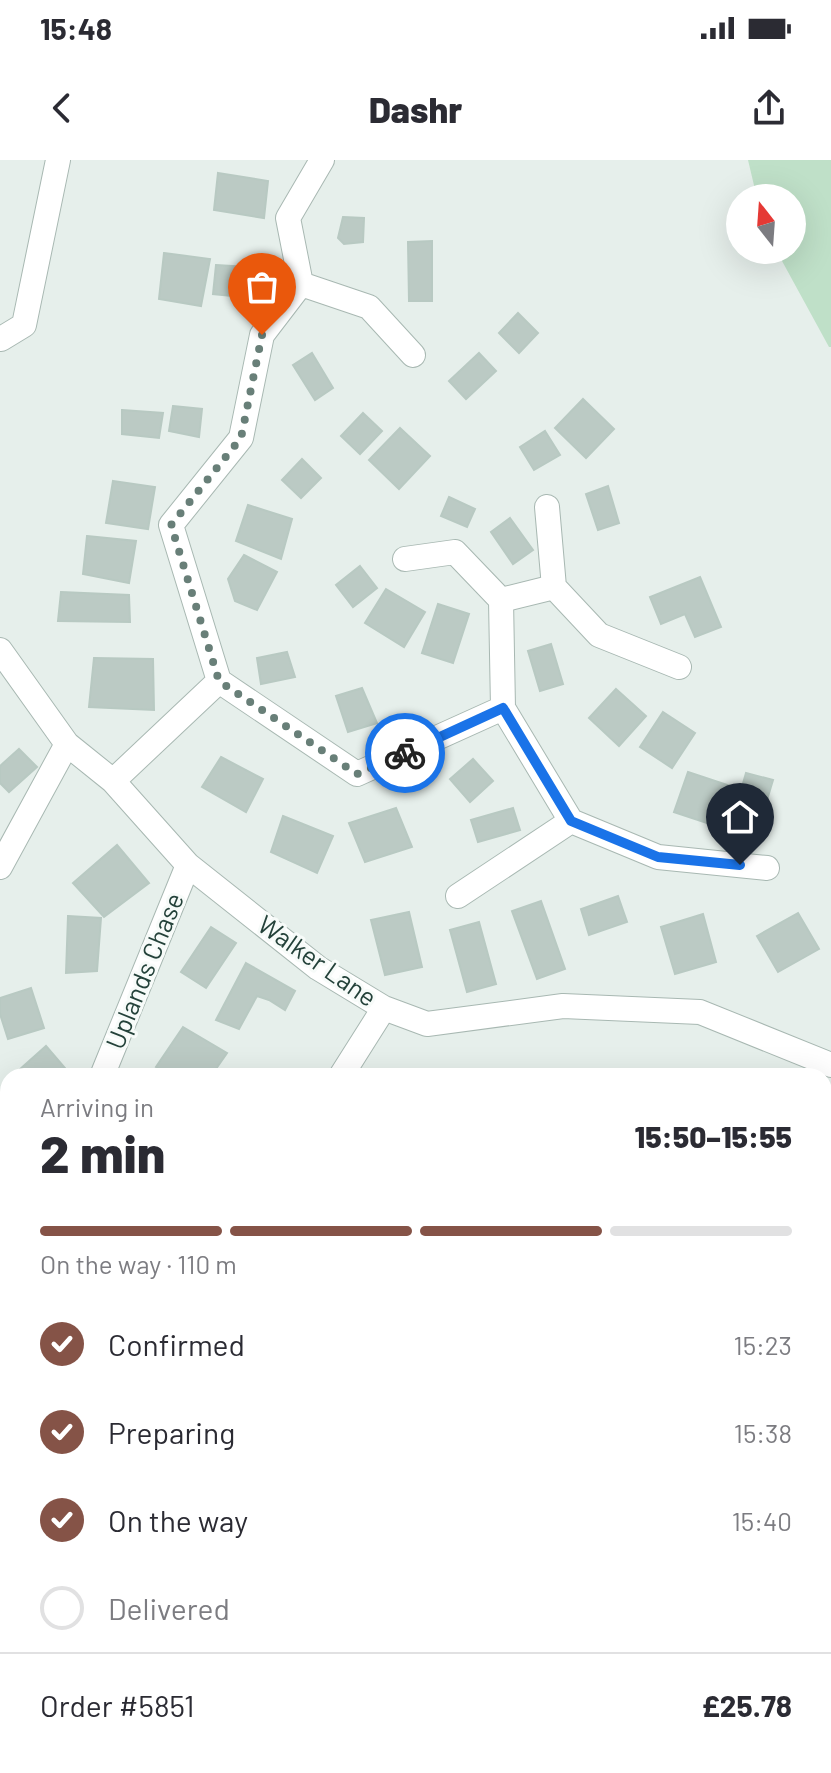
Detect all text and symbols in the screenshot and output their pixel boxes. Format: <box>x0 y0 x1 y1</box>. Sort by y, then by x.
text: 15:48 <box>40 10 112 46</box>
icon: back <box>40 86 84 130</box>
icon: share <box>747 86 791 130</box>
text: Dashr <box>369 87 462 130</box>
north arrow <box>726 184 806 264</box>
map controls <box>726 184 806 264</box>
pin <box>228 253 296 335</box>
icon: bag <box>240 265 284 309</box>
courier <box>365 713 445 793</box>
icon: bike <box>383 731 427 775</box>
pin <box>706 783 774 865</box>
icon: home <box>718 795 762 839</box>
street label: Uplands Chase <box>98 888 189 1053</box>
street label: Walker Lane <box>253 908 383 1012</box>
text: Arriving in <box>40 1091 154 1122</box>
text: 15:50–15:55 <box>635 1118 792 1154</box>
text: 2 min <box>40 1121 165 1183</box>
text: On the way · 110 m <box>40 1248 237 1279</box>
icon: check <box>40 1322 84 1366</box>
text: Confirmed <box>108 1326 245 1362</box>
text: 15:23 <box>734 1329 792 1360</box>
icon: check <box>40 1410 84 1454</box>
text: Preparing <box>108 1414 235 1450</box>
text: 15:38 <box>734 1417 792 1448</box>
icon: check <box>40 1498 84 1542</box>
text: On the way <box>108 1502 248 1538</box>
text: 15:40 <box>732 1505 792 1536</box>
text: Delivered <box>108 1590 230 1626</box>
text: Order #5851 <box>40 1687 195 1723</box>
text: £25.78 <box>701 1687 792 1723</box>

